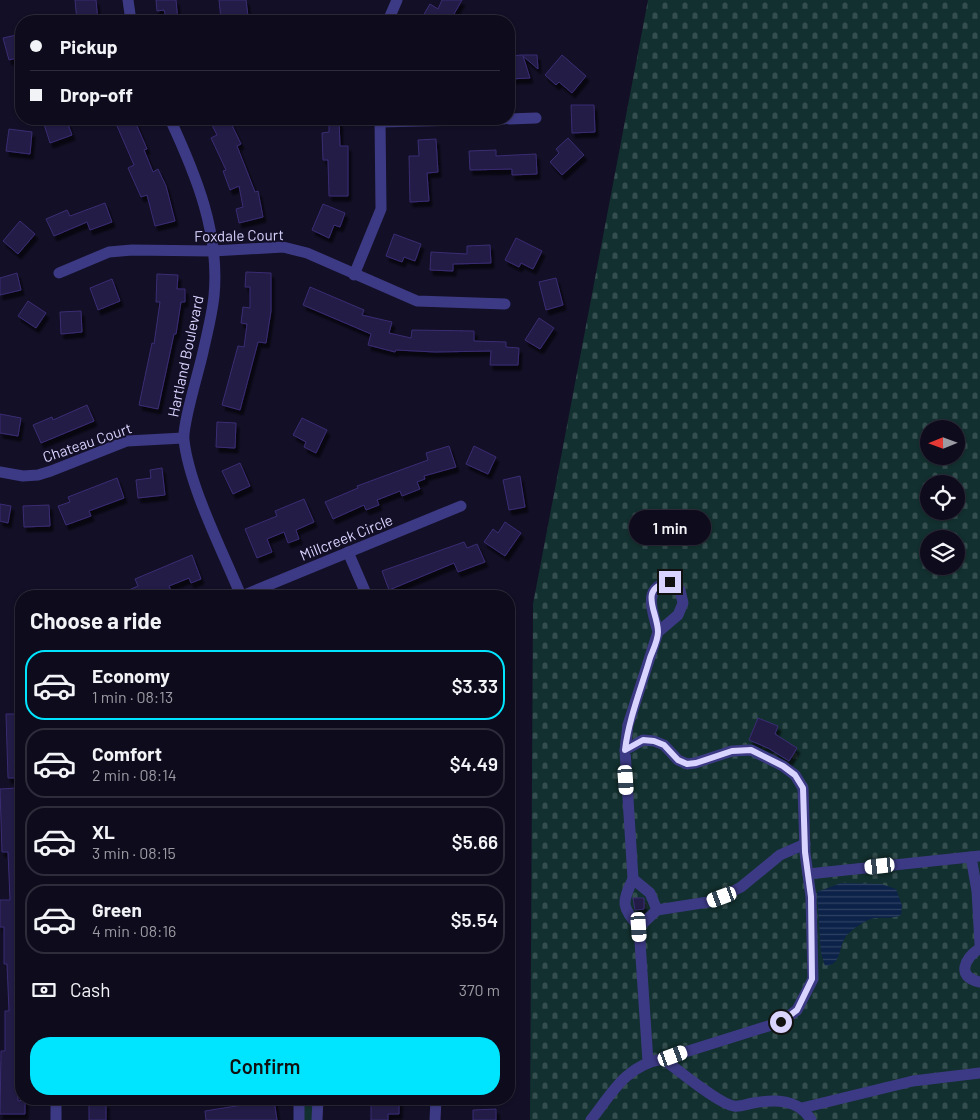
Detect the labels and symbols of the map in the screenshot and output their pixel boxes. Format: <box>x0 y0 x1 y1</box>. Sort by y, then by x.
street label: Foxdale Court <box>194 225 284 245</box>
street label: Hartland Boulevard <box>163 293 207 419</box>
street label: Chateau Court <box>40 418 134 466</box>
north arrow <box>920 420 965 465</box>
street label: Millcreek Circle <box>297 510 395 564</box>
callout: 1 min <box>629 510 711 544</box>
route end <box>659 571 681 593</box>
car <box>617 765 634 795</box>
car <box>864 857 895 875</box>
car <box>705 885 738 909</box>
car <box>630 912 647 942</box>
route start <box>770 1011 792 1033</box>
car <box>656 1044 689 1068</box>

